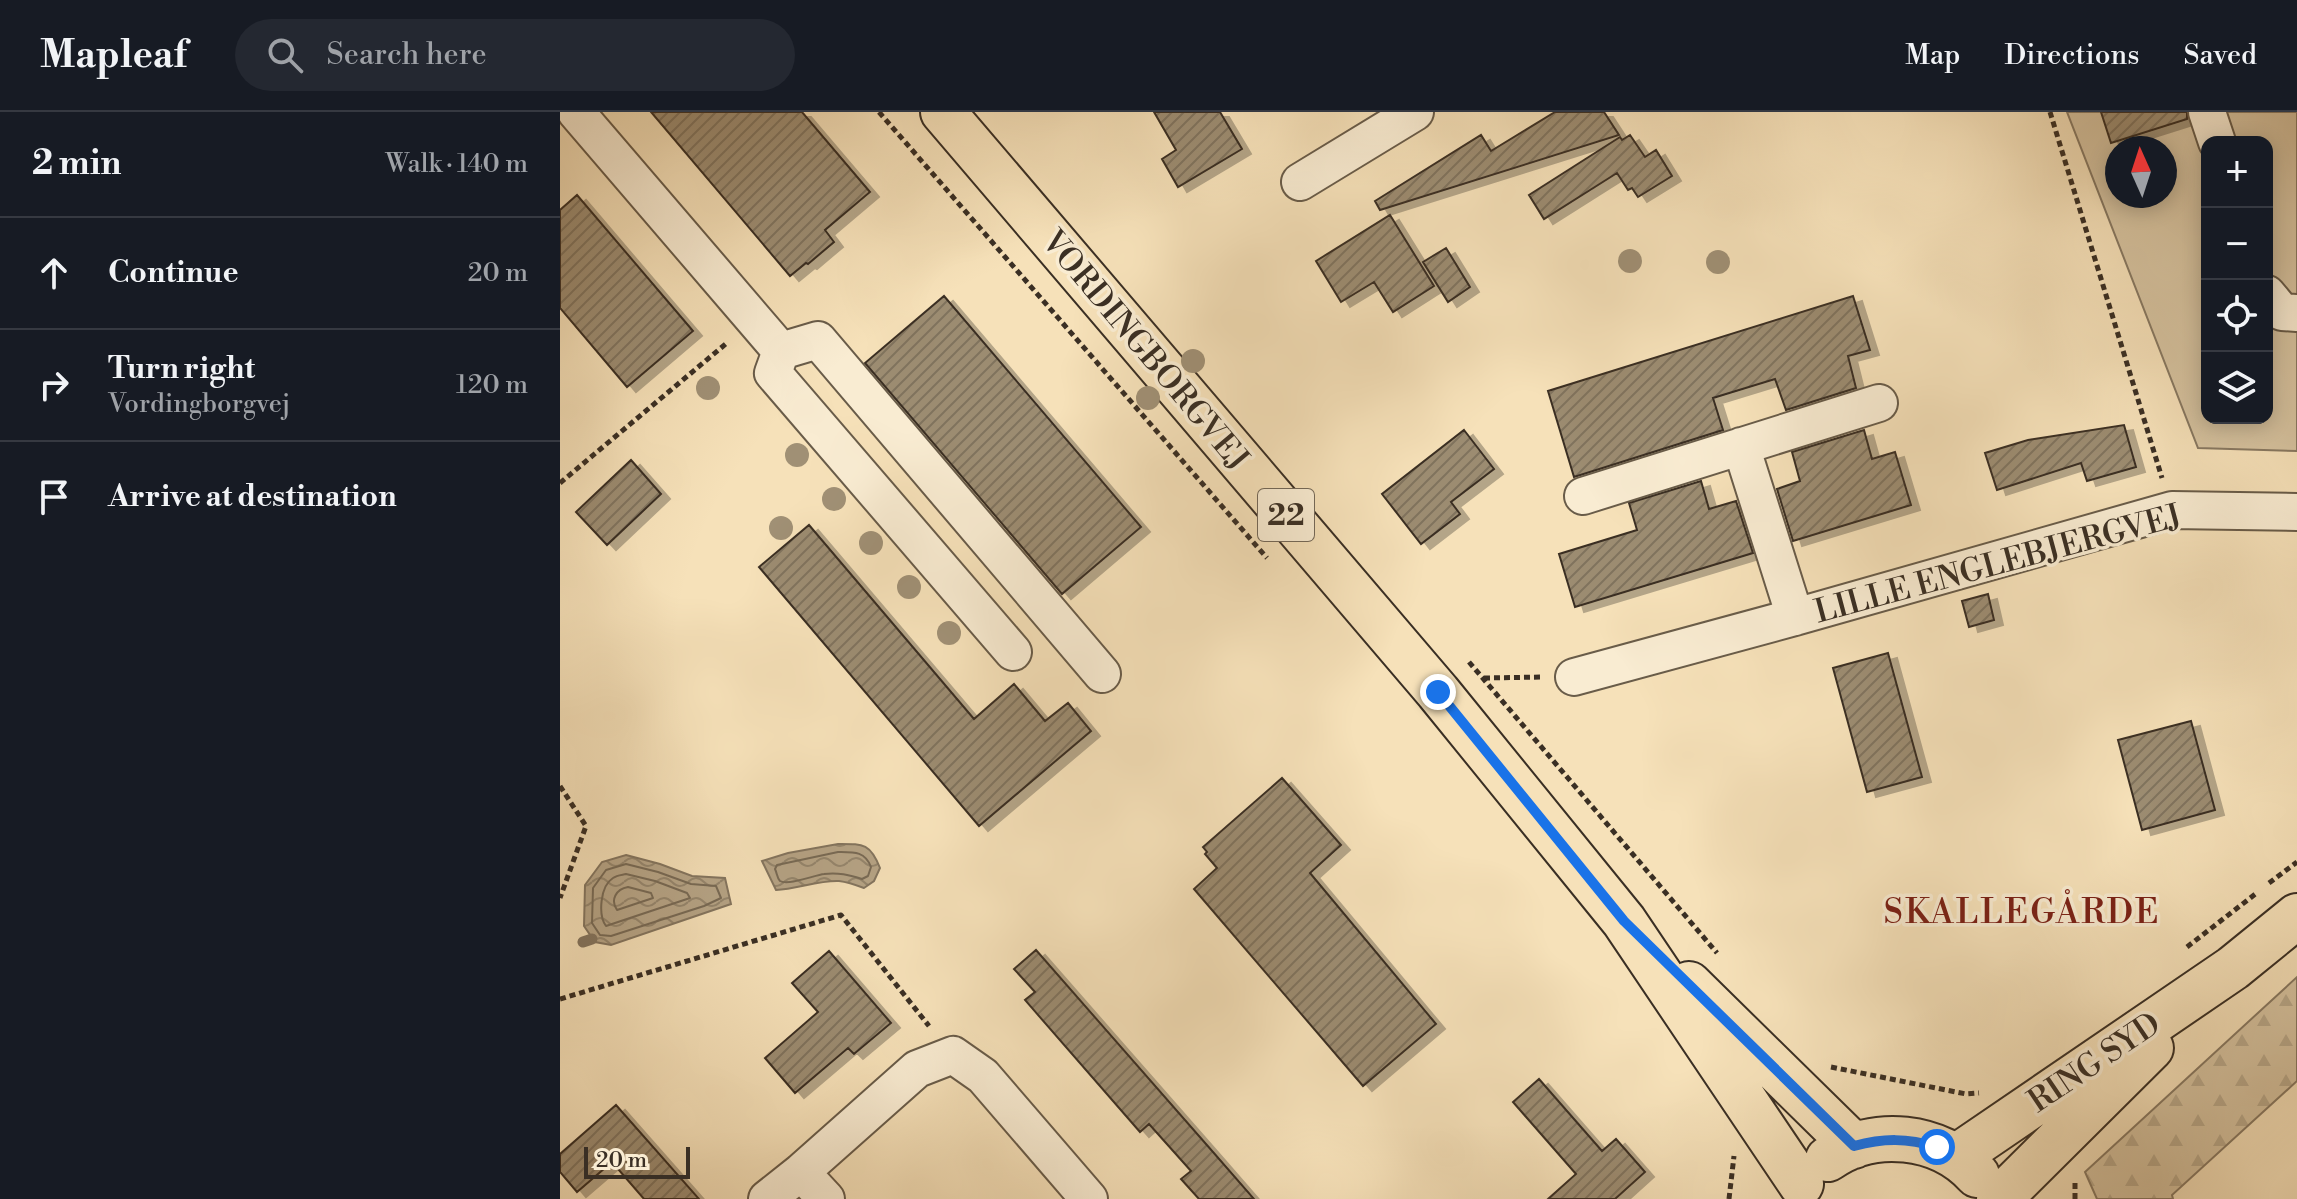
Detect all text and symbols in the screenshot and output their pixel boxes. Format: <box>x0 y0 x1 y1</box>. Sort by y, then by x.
search box <box>235 19 795 91</box>
text: Mapleaf <box>40 32 187 79</box>
icon: search <box>263 33 307 77</box>
text: Search here <box>327 36 487 74</box>
text: Map <box>1905 38 1960 73</box>
text: Directions <box>2004 38 2139 73</box>
text: Saved <box>2183 38 2257 73</box>
north arrow <box>2105 136 2177 208</box>
map controls <box>2201 136 2273 424</box>
button: + <box>2201 136 2273 208</box>
text: 2 min <box>32 143 121 185</box>
text: Walk · 140 m <box>386 148 528 180</box>
button: − <box>2201 208 2273 280</box>
street label: VORDINGBORGVEJ <box>1032 221 1258 479</box>
icon: ahead <box>32 251 76 295</box>
text: Continue <box>108 254 239 292</box>
text: 20 m <box>468 257 528 289</box>
button: locate <box>2201 280 2273 352</box>
text: Turn right <box>108 350 255 388</box>
button: layers <box>2201 352 2273 424</box>
icon: right <box>32 363 76 407</box>
text: 120 m <box>456 369 528 401</box>
text: Vordingborgvej <box>108 388 290 420</box>
icon: arrive <box>32 475 76 519</box>
text: Arrive at destination <box>108 478 397 516</box>
road number: 22 <box>1258 489 1314 541</box>
street label: LILLE ENGLEBJERGVEJ <box>1810 496 2186 632</box>
route end <box>1420 674 1456 710</box>
district label: SKALLEGÅRDE <box>1883 889 2161 934</box>
street label: RING SYD <box>2021 1004 2168 1122</box>
route start <box>1919 1129 1955 1165</box>
scale bar <box>584 1143 690 1179</box>
text: 20 m <box>596 1147 647 1174</box>

